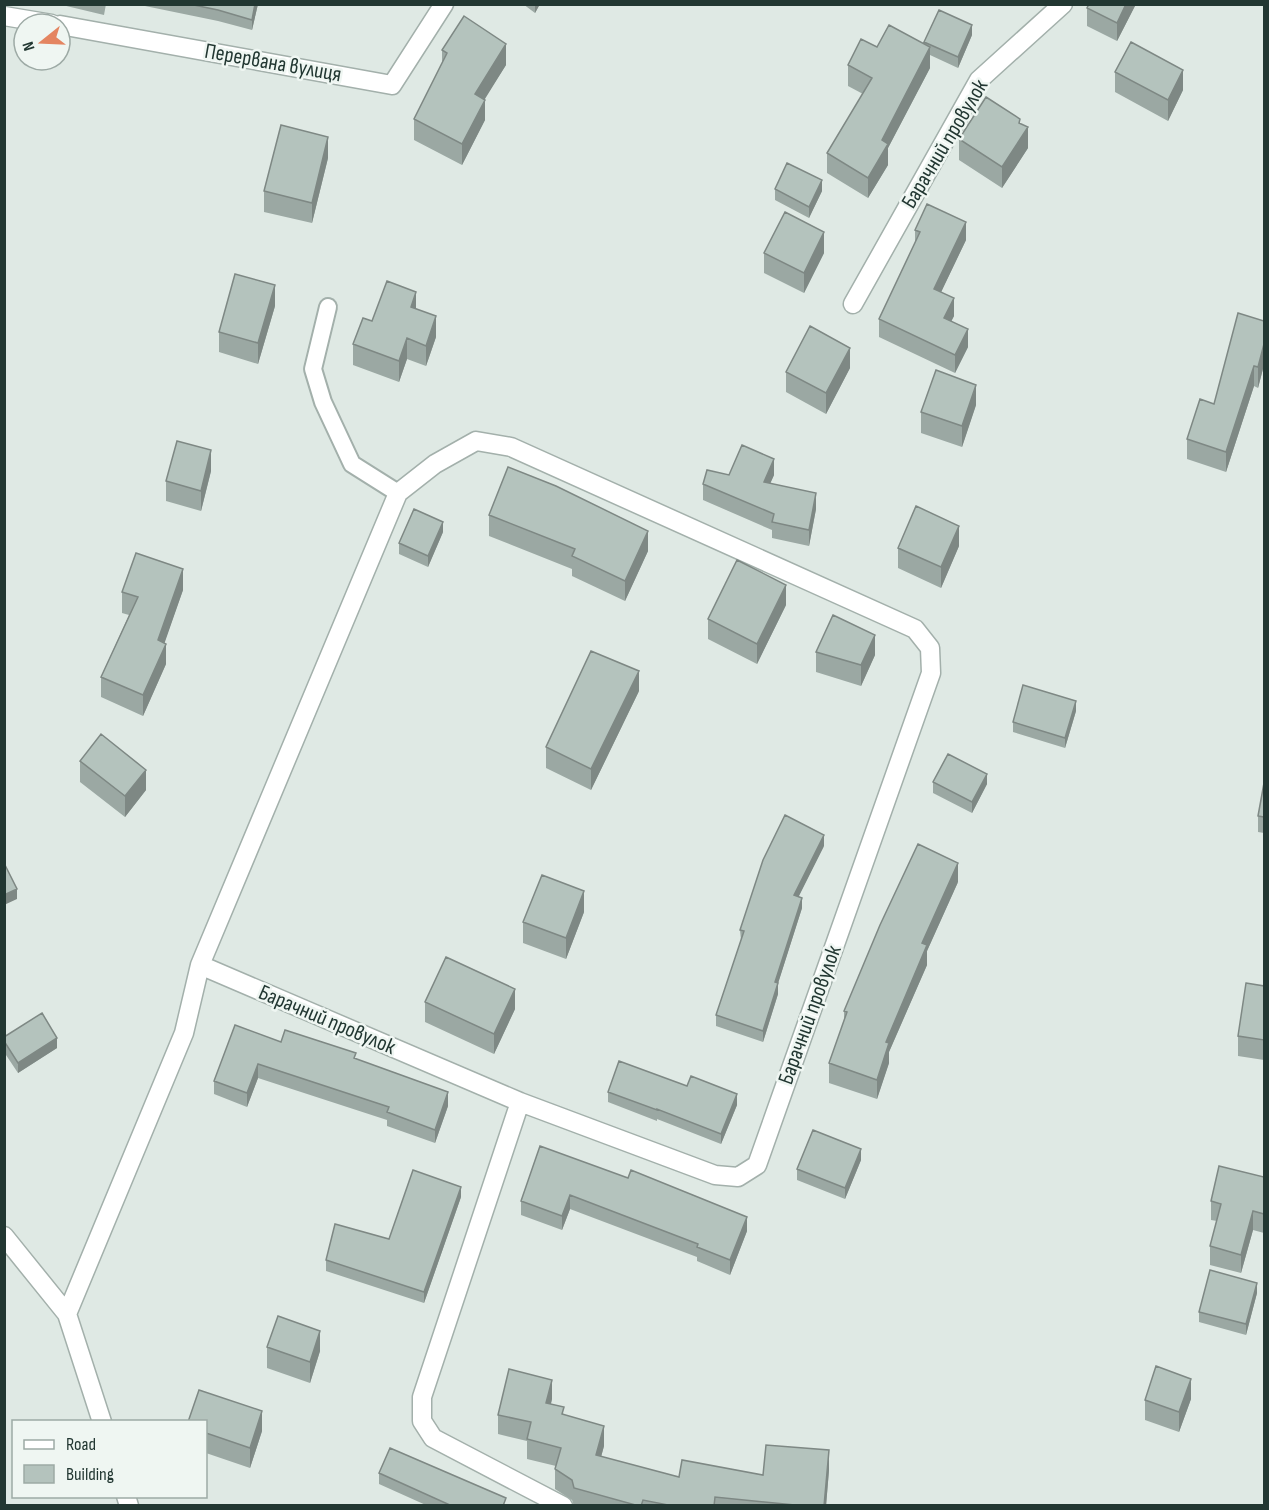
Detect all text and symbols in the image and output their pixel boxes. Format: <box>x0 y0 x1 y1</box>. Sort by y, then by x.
north arrow <box>12 12 72 72</box>
street label: Перервана вулиця <box>203 38 343 88</box>
text: N <box>19 39 40 53</box>
street label: Барачний провулок <box>896 74 994 213</box>
street label: Барачний провулок <box>772 941 848 1088</box>
street label: Барачний провулок <box>255 979 400 1061</box>
legend <box>12 1420 207 1498</box>
text: Road <box>66 1434 96 1455</box>
text: Building <box>66 1464 114 1485</box>

